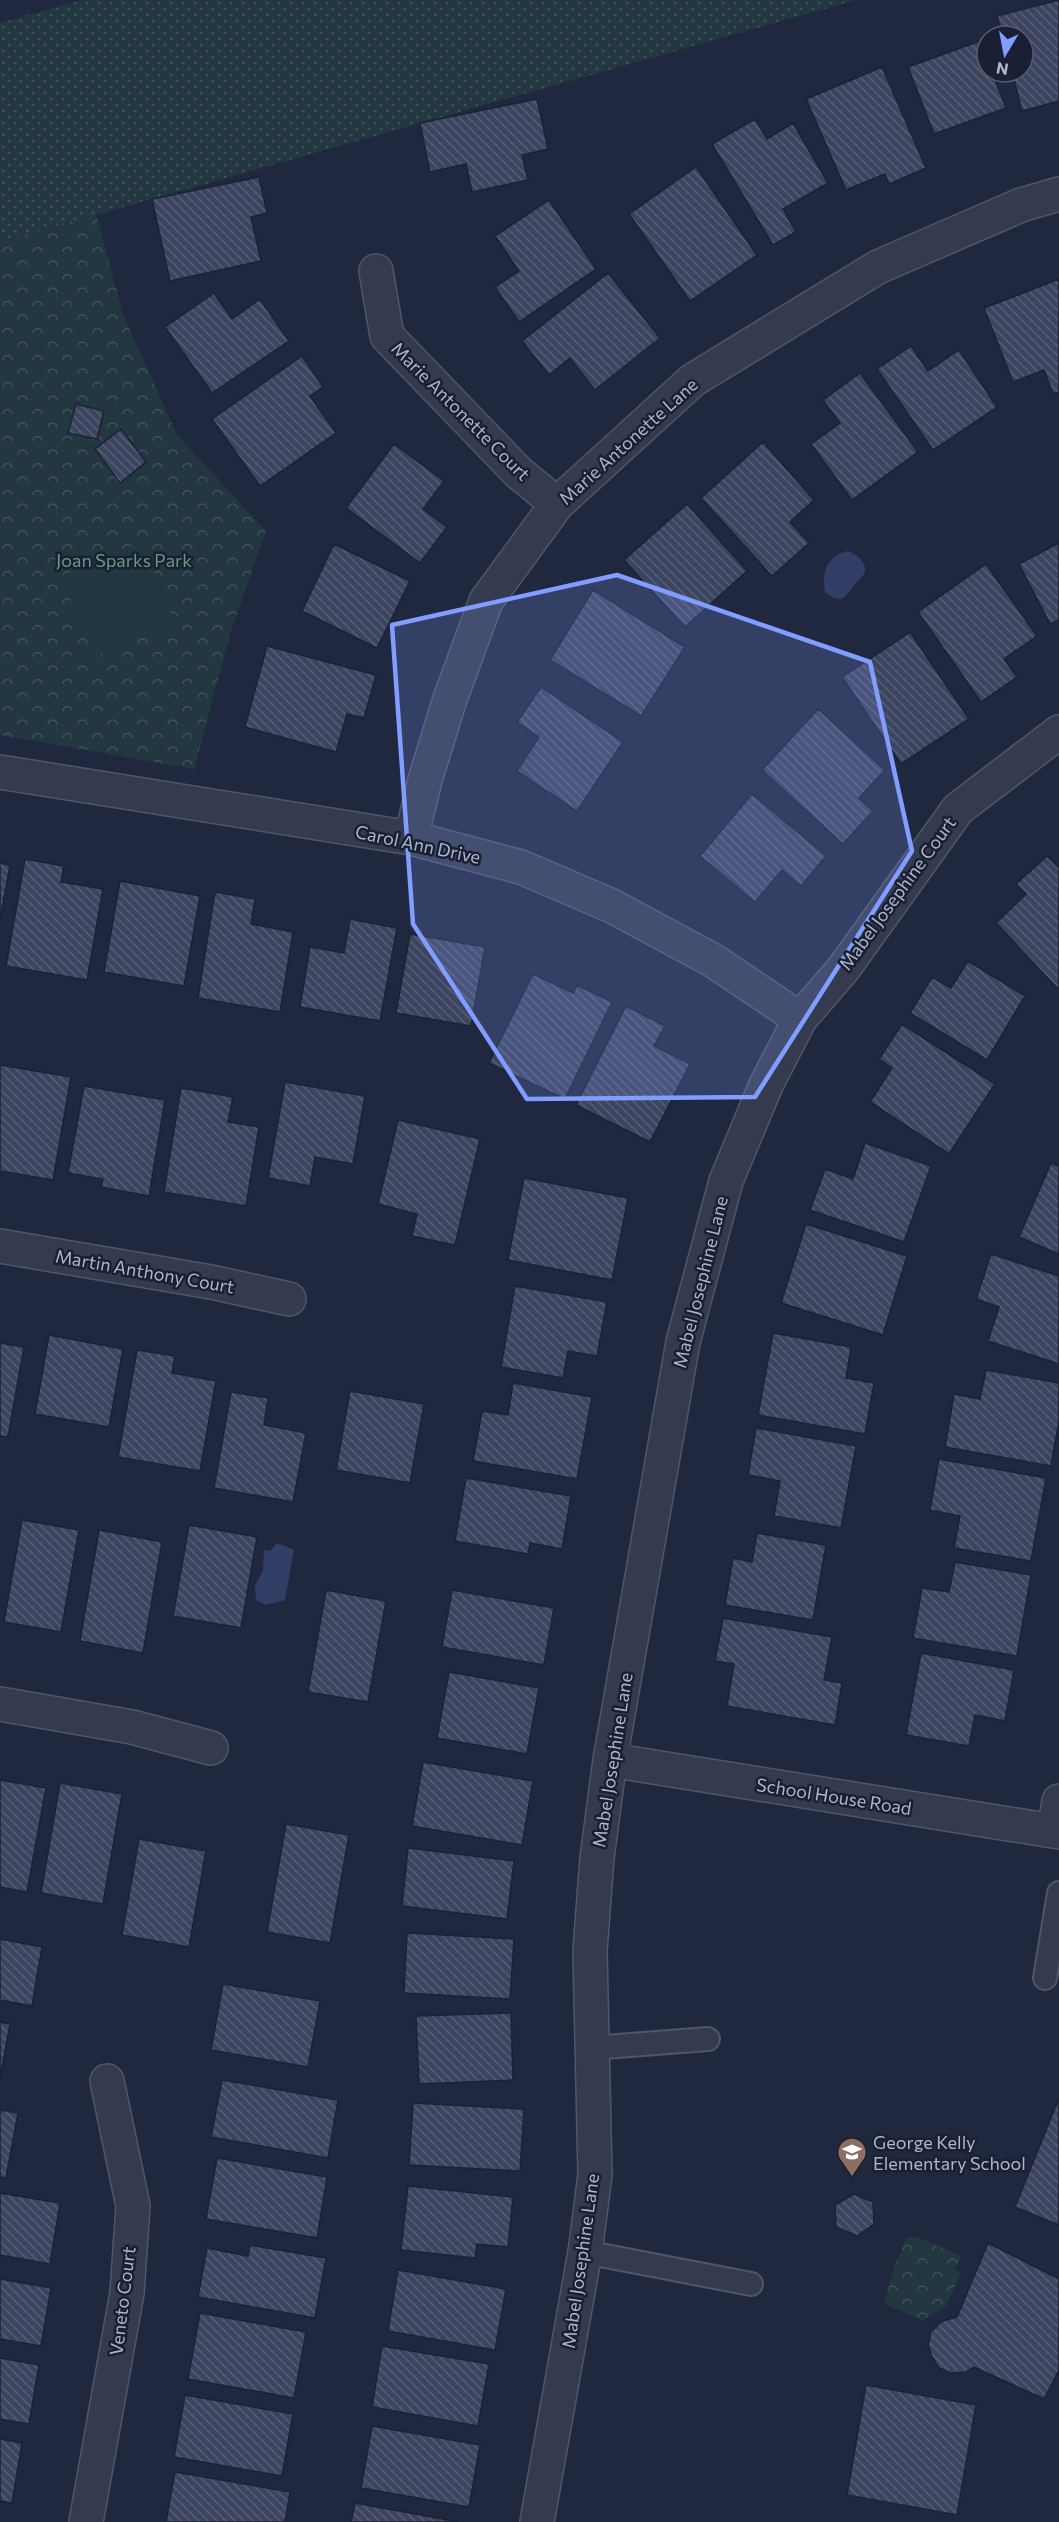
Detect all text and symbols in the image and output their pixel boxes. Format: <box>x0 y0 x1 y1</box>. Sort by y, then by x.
north arrow <box>975 24 1035 84</box>
text: N <box>995 59 1010 80</box>
street label: Marie Antonette Court <box>387 337 535 485</box>
street label: Marie Antonette Lane <box>554 373 702 509</box>
park label: Joan Sparks Park <box>56 549 192 571</box>
street label: Mabel Josephine Court <box>834 812 960 974</box>
street label: Carol Ann Drive <box>353 820 483 868</box>
street label: Mabel Josephine Lane <box>668 1194 732 1370</box>
street label: Martin Anthony Court <box>54 1244 236 1298</box>
street label: Mabel Josephine Lane <box>587 1671 637 1849</box>
street label: School House Road <box>755 1773 913 1819</box>
place label: George Kelly Elementary School <box>873 2131 1026 2174</box>
school or university icon: George Kelly Elementary School <box>836 2136 868 2178</box>
street label: Mabel Josephine Lane <box>557 2172 603 2350</box>
street label: Veneto Court <box>104 2245 140 2357</box>

